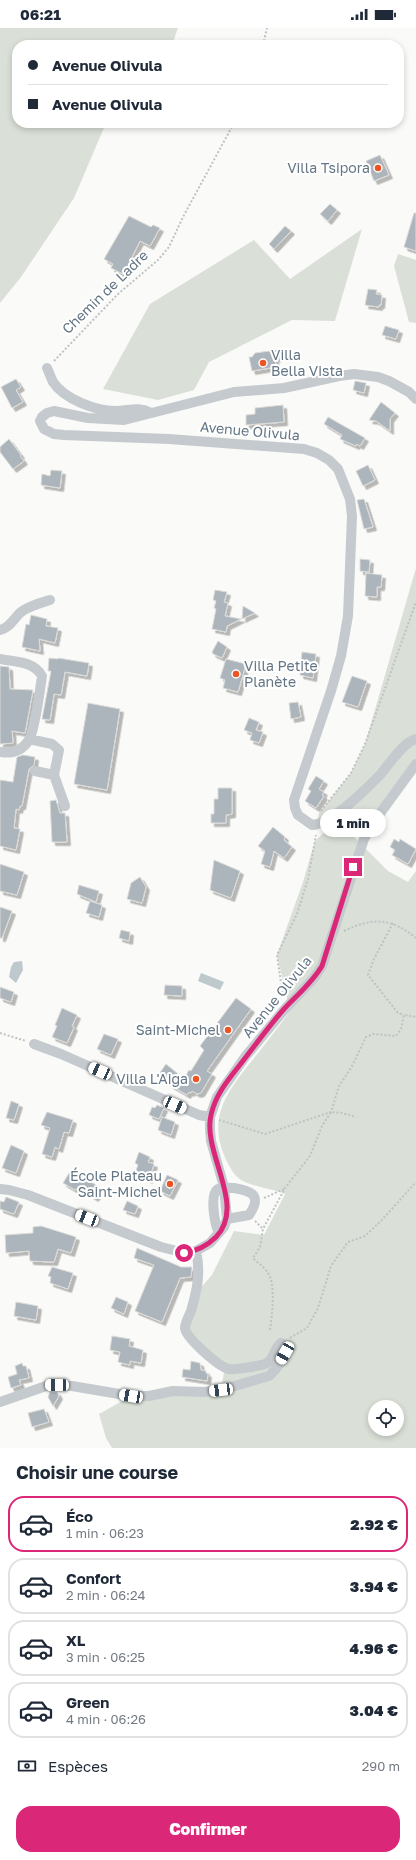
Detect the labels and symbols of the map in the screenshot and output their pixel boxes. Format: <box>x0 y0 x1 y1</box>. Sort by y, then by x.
place label: Villa Tsipora <box>287 159 370 176</box>
marker: Villa Tsipora <box>373 163 383 173</box>
street label: Chemin de Ladre <box>58 246 151 337</box>
place label: Villa Bella Vista <box>271 346 343 379</box>
marker: Villa Bella Vista <box>258 358 268 368</box>
street label: Avenue Olivula <box>199 418 301 443</box>
place label: Villa Petite Planète <box>244 657 318 690</box>
marker: Villa Petite Planète <box>231 669 241 679</box>
callout: 1 min <box>320 809 386 837</box>
route end <box>344 858 362 876</box>
street label: Avenue Olivula <box>238 952 315 1041</box>
place label: Saint-Michel <box>136 1021 220 1038</box>
marker: Saint-Michel <box>223 1025 233 1035</box>
car <box>87 1061 113 1081</box>
place label: Villa L'Aiga <box>116 1070 188 1087</box>
marker: Villa L'Aiga <box>191 1074 201 1084</box>
car <box>162 1095 188 1115</box>
place label: École Plateau Saint-Michel <box>70 1167 162 1200</box>
marker: École Plateau Saint-Michel <box>165 1179 175 1189</box>
car <box>74 1208 100 1228</box>
route start <box>175 1244 193 1262</box>
car <box>274 1340 296 1366</box>
car <box>45 1379 69 1391</box>
car <box>208 1383 234 1397</box>
car <box>118 1388 144 1404</box>

